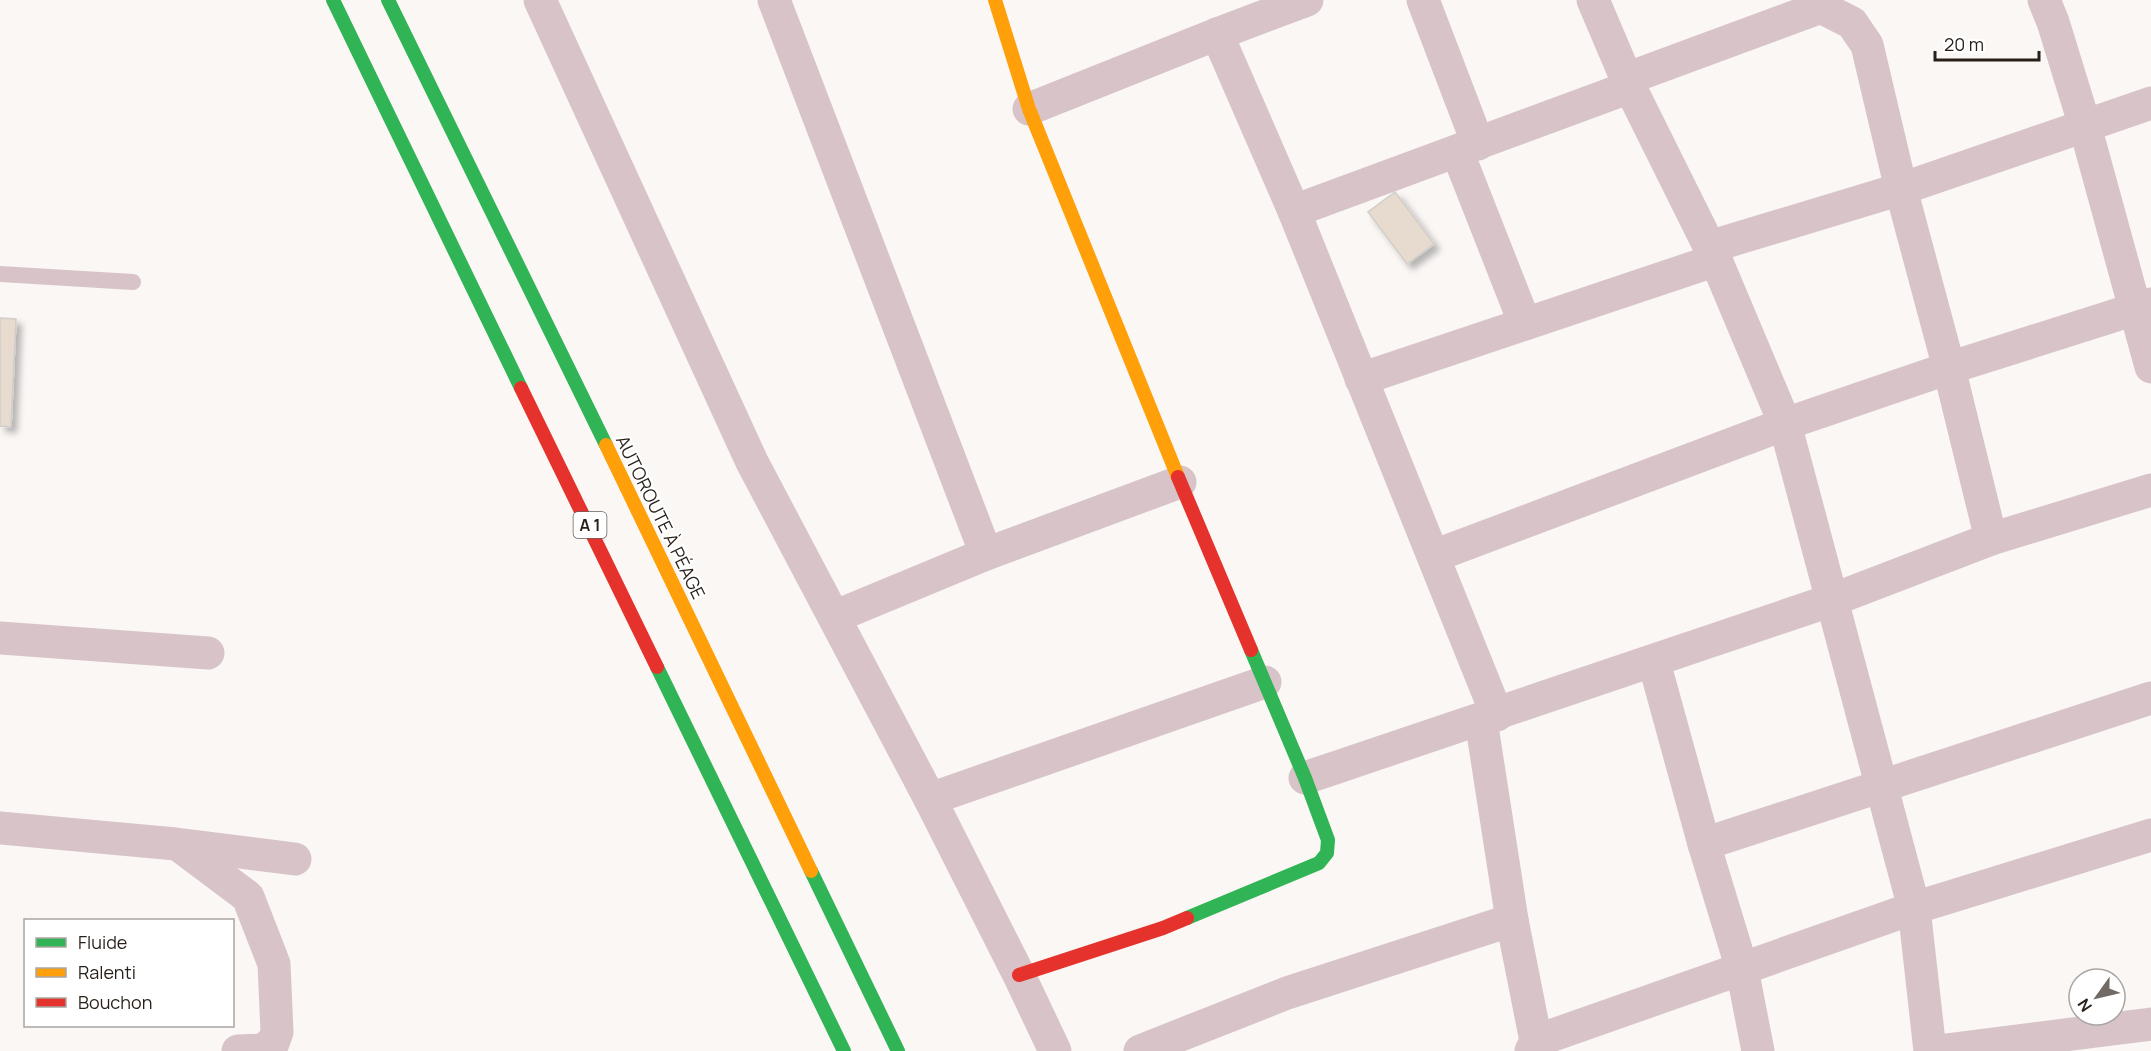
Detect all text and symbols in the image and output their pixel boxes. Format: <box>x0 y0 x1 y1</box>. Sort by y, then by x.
scale bar <box>1935 24 2038 62</box>
text: 20 m <box>1944 32 1984 56</box>
street label: AUTOROUTE À PÉAGE <box>611 431 711 603</box>
road number: A 1 <box>574 512 606 538</box>
legend <box>24 919 234 1027</box>
text: Fluide <box>78 930 127 954</box>
text: Ralenti <box>78 960 136 984</box>
north arrow <box>2067 967 2127 1027</box>
text: Bouchon <box>78 990 152 1014</box>
text: N <box>2072 994 2097 1016</box>

